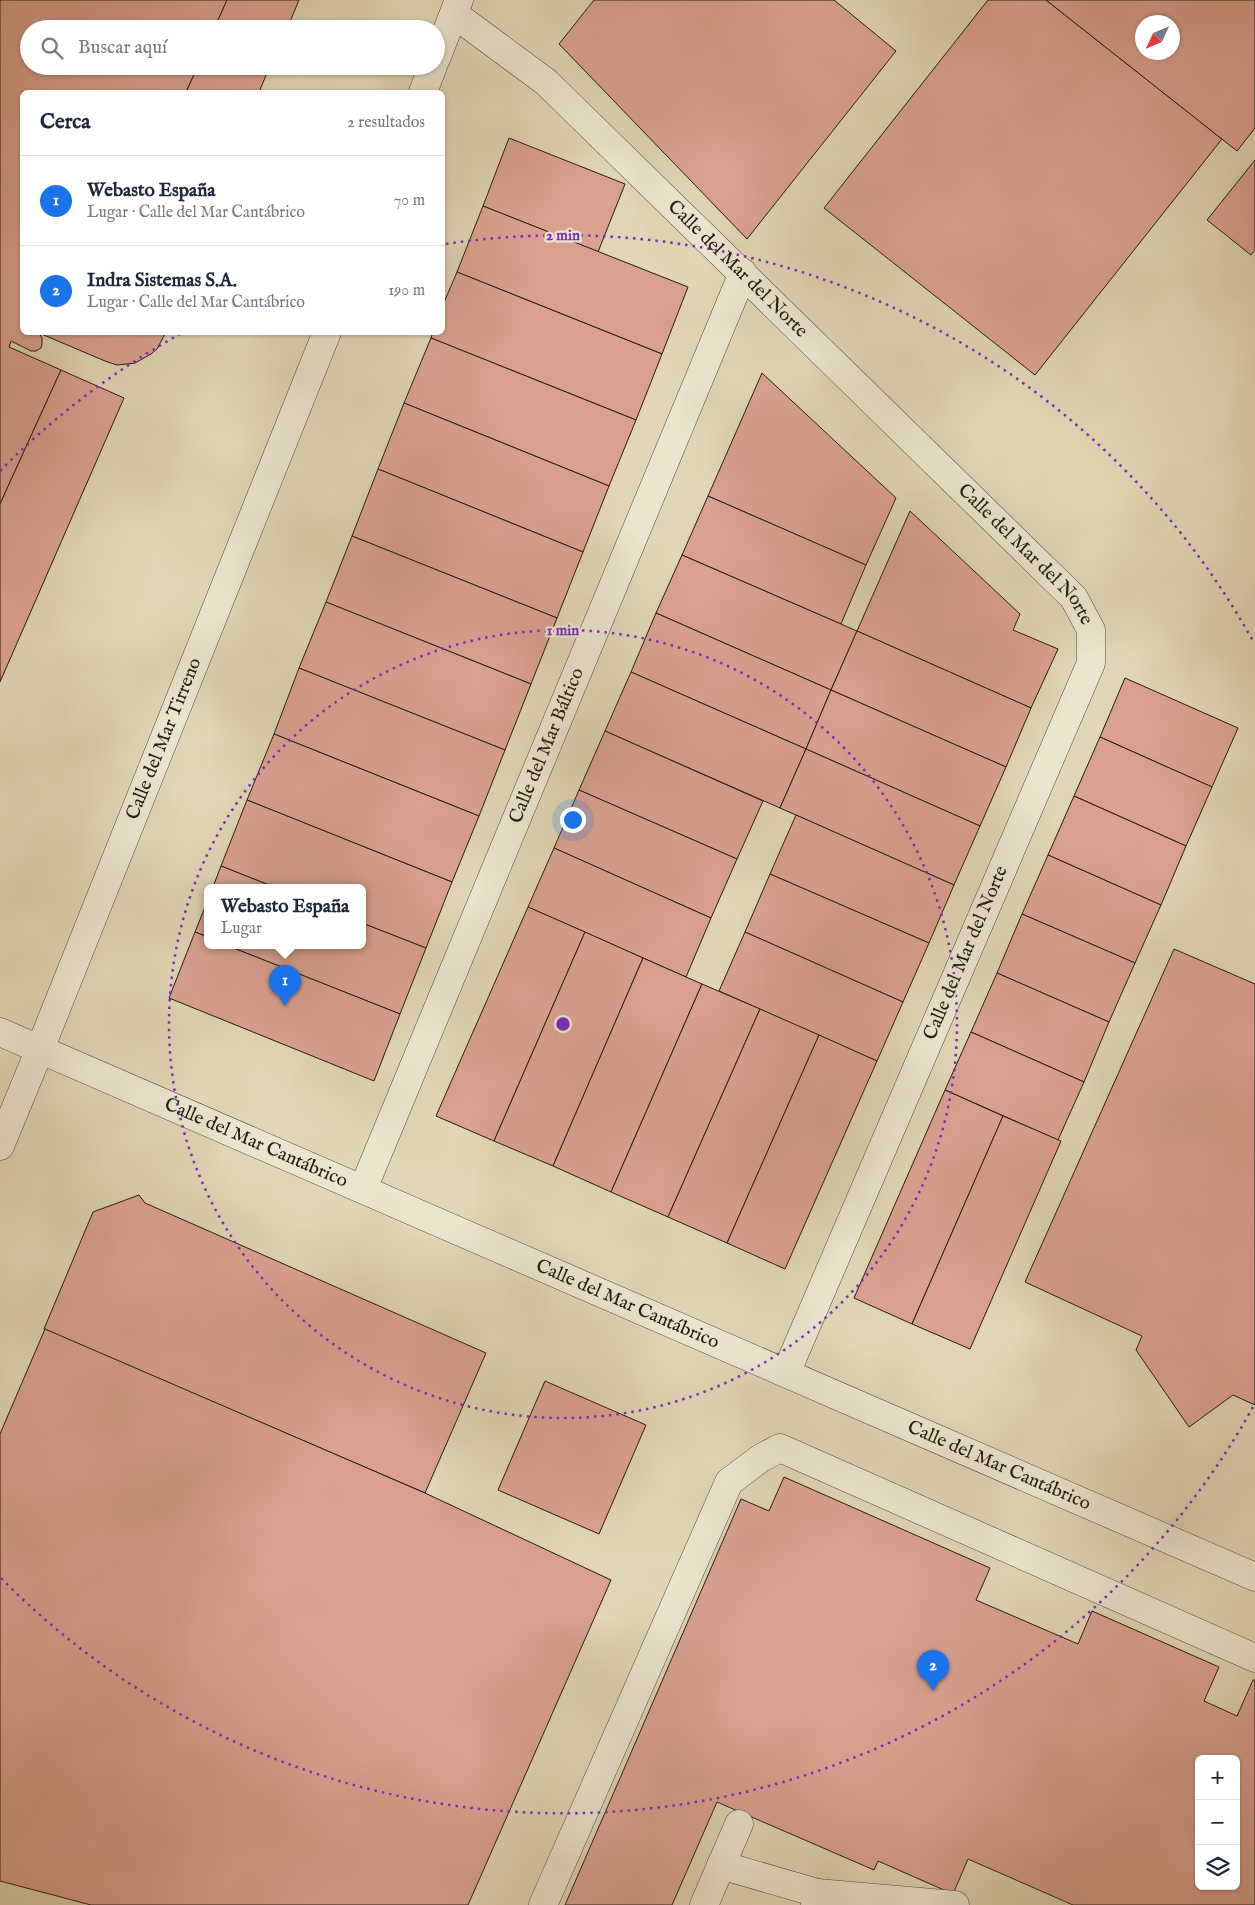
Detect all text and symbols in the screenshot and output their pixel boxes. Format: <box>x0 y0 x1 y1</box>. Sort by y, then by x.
north arrow <box>1135 15 1180 60</box>
search box <box>20 20 445 75</box>
icon: search <box>38 34 66 62</box>
text: Buscar aquí <box>78 36 167 60</box>
text: Cerca <box>40 109 90 136</box>
text: 2 resultados <box>347 113 425 133</box>
text: Webasto España <box>87 179 215 203</box>
text: 1 <box>53 191 59 211</box>
text: 70 m <box>394 191 425 211</box>
street label: Calle del Mar del Norte <box>662 195 813 343</box>
text: Lugar · Calle del Mar Cantábrico <box>87 203 305 223</box>
text: 2 min <box>546 226 580 245</box>
text: Indra Sistemas S.A. <box>87 269 237 293</box>
text: 2 <box>52 281 60 301</box>
text: 190 m <box>388 281 425 301</box>
text: Lugar · Calle del Mar Cantábrico <box>87 293 305 313</box>
street label: Calle del Mar del Norte <box>952 479 1098 629</box>
text: 1 min <box>547 621 579 640</box>
street label: Calle del Mar Tirreno <box>121 654 207 823</box>
street label: Calle del Mar Báltico <box>504 664 590 827</box>
your location <box>560 807 586 833</box>
street label: Calle del Mar del Norte <box>918 862 1014 1044</box>
popup <box>204 884 366 949</box>
text: Webasto España <box>221 895 349 919</box>
text: Lugar <box>221 919 262 939</box>
pin: 1 <box>269 965 301 1006</box>
centre of rings <box>554 1015 572 1033</box>
street label: Calle del Mar Cantábrico <box>160 1093 351 1194</box>
street label: Calle del Mar Cantábrico <box>532 1254 723 1355</box>
street label: Calle del Mar Cantábrico <box>903 1415 1094 1516</box>
pin: 2 <box>917 1650 949 1691</box>
map controls <box>1195 1755 1240 1890</box>
button: + <box>1195 1755 1240 1800</box>
button: − <box>1195 1800 1240 1845</box>
button: layers <box>1195 1845 1240 1890</box>

